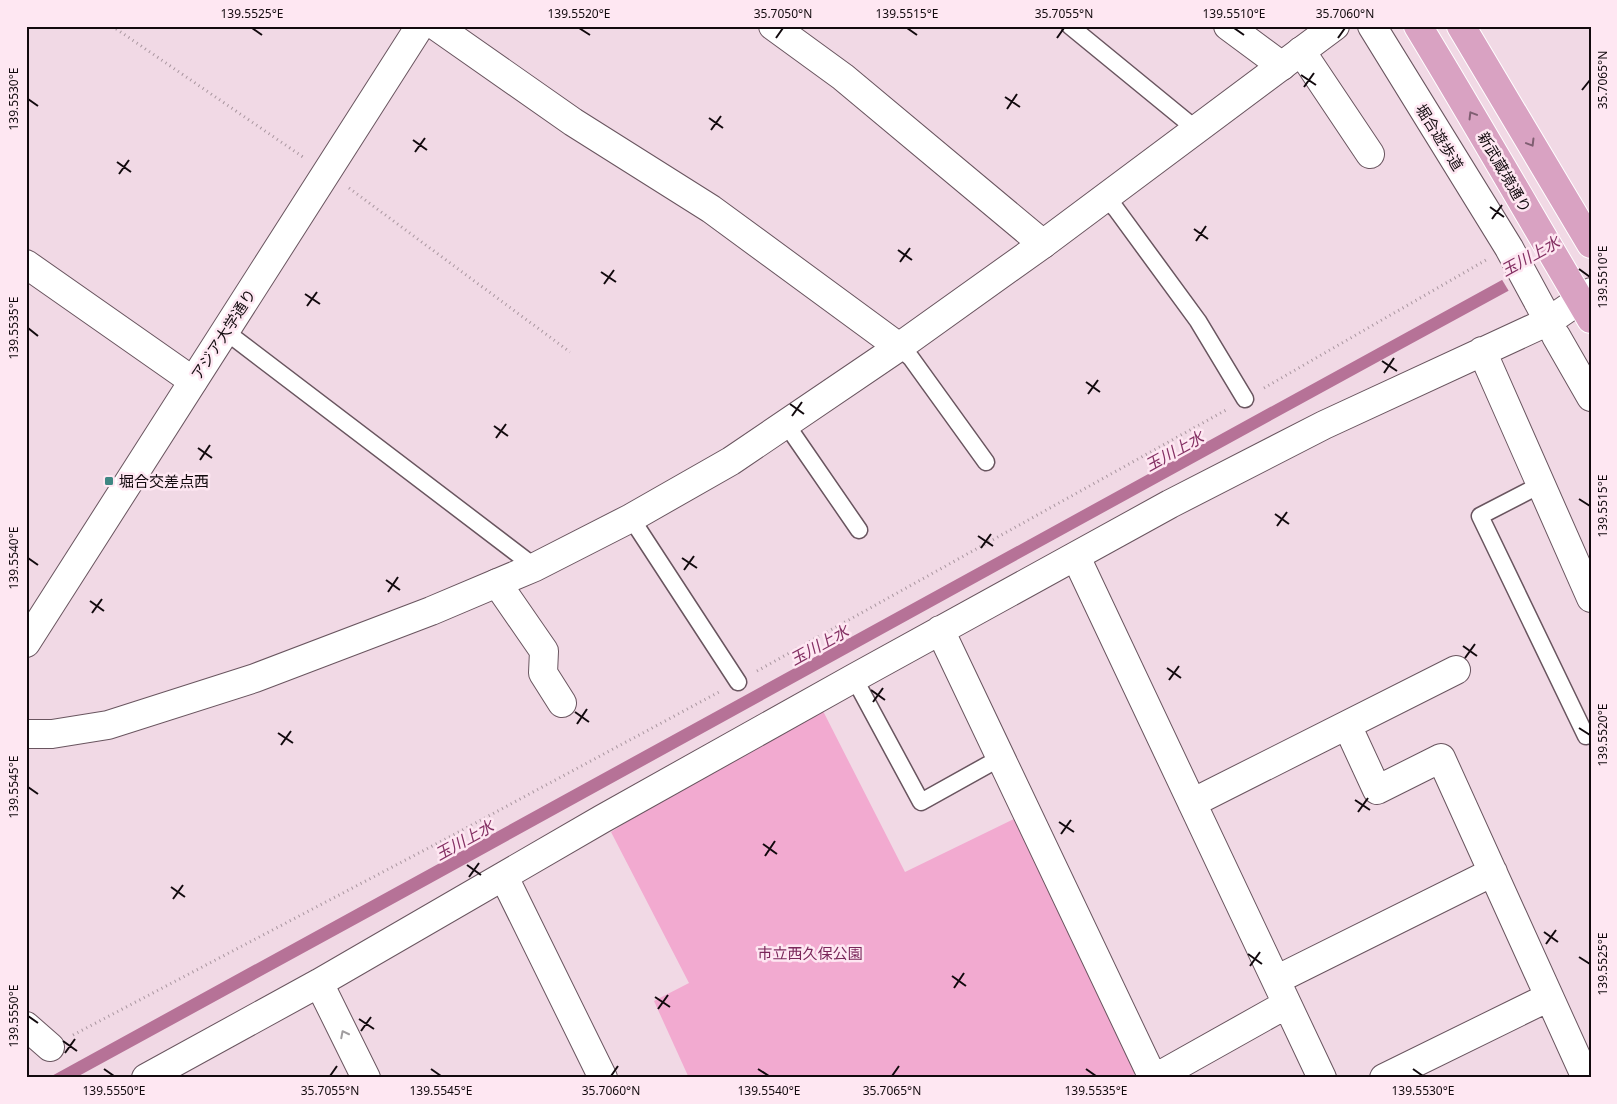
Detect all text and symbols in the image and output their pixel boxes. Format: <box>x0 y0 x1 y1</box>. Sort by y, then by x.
text: 139.5525°E <box>220 5 284 22</box>
text: 139.5520°E <box>547 5 611 22</box>
text: 35.7050°N <box>754 5 812 22</box>
text: 139.5515°E <box>875 5 939 22</box>
text: 35.7055°N <box>1035 5 1093 22</box>
text: 139.5510°E <box>1202 5 1266 22</box>
text: 35.7060°N <box>1316 5 1374 22</box>
text: 35.7065°N <box>1594 51 1611 109</box>
text: 139.5530°E <box>5 67 22 131</box>
street label: 堀合遊歩道 <box>1412 100 1468 174</box>
one-way arrow <box>1468 111 1478 120</box>
street label: 新武蔵境通り <box>1474 128 1536 216</box>
one-way arrow <box>1525 137 1535 146</box>
water label: 玉川上水 <box>1497 230 1565 281</box>
text: 139.5510°E <box>1594 245 1611 309</box>
street label: アジア大学通り <box>186 285 260 383</box>
text: 139.5535°E <box>5 296 22 360</box>
water label: 玉川上水 <box>1141 425 1209 476</box>
place label: 堀合交差点西 <box>119 471 209 491</box>
text: 139.5515°E <box>1594 474 1611 538</box>
marker: 堀合交差点西 <box>103 475 115 487</box>
text: 139.5540°E <box>5 526 22 590</box>
water label: 玉川上水 <box>786 619 854 670</box>
text: 139.5520°E <box>1594 703 1611 767</box>
text: 139.5545°E <box>5 755 22 819</box>
water label: 玉川上水 <box>431 814 499 865</box>
text: 139.5525°E <box>1594 932 1611 996</box>
park label: 市立西久保公園 <box>757 943 863 963</box>
text: 139.5550°E <box>5 984 22 1048</box>
one-way arrow <box>340 1030 350 1039</box>
text: 139.5550°E <box>82 1082 146 1099</box>
text: 35.7055°N <box>301 1082 359 1099</box>
text: 139.5545°E <box>409 1082 473 1099</box>
text: 35.7060°N <box>582 1082 640 1099</box>
text: 139.5540°E <box>737 1082 801 1099</box>
text: 35.7065°N <box>863 1082 921 1099</box>
text: 139.5535°E <box>1064 1082 1128 1099</box>
text: 139.5530°E <box>1391 1082 1455 1099</box>

